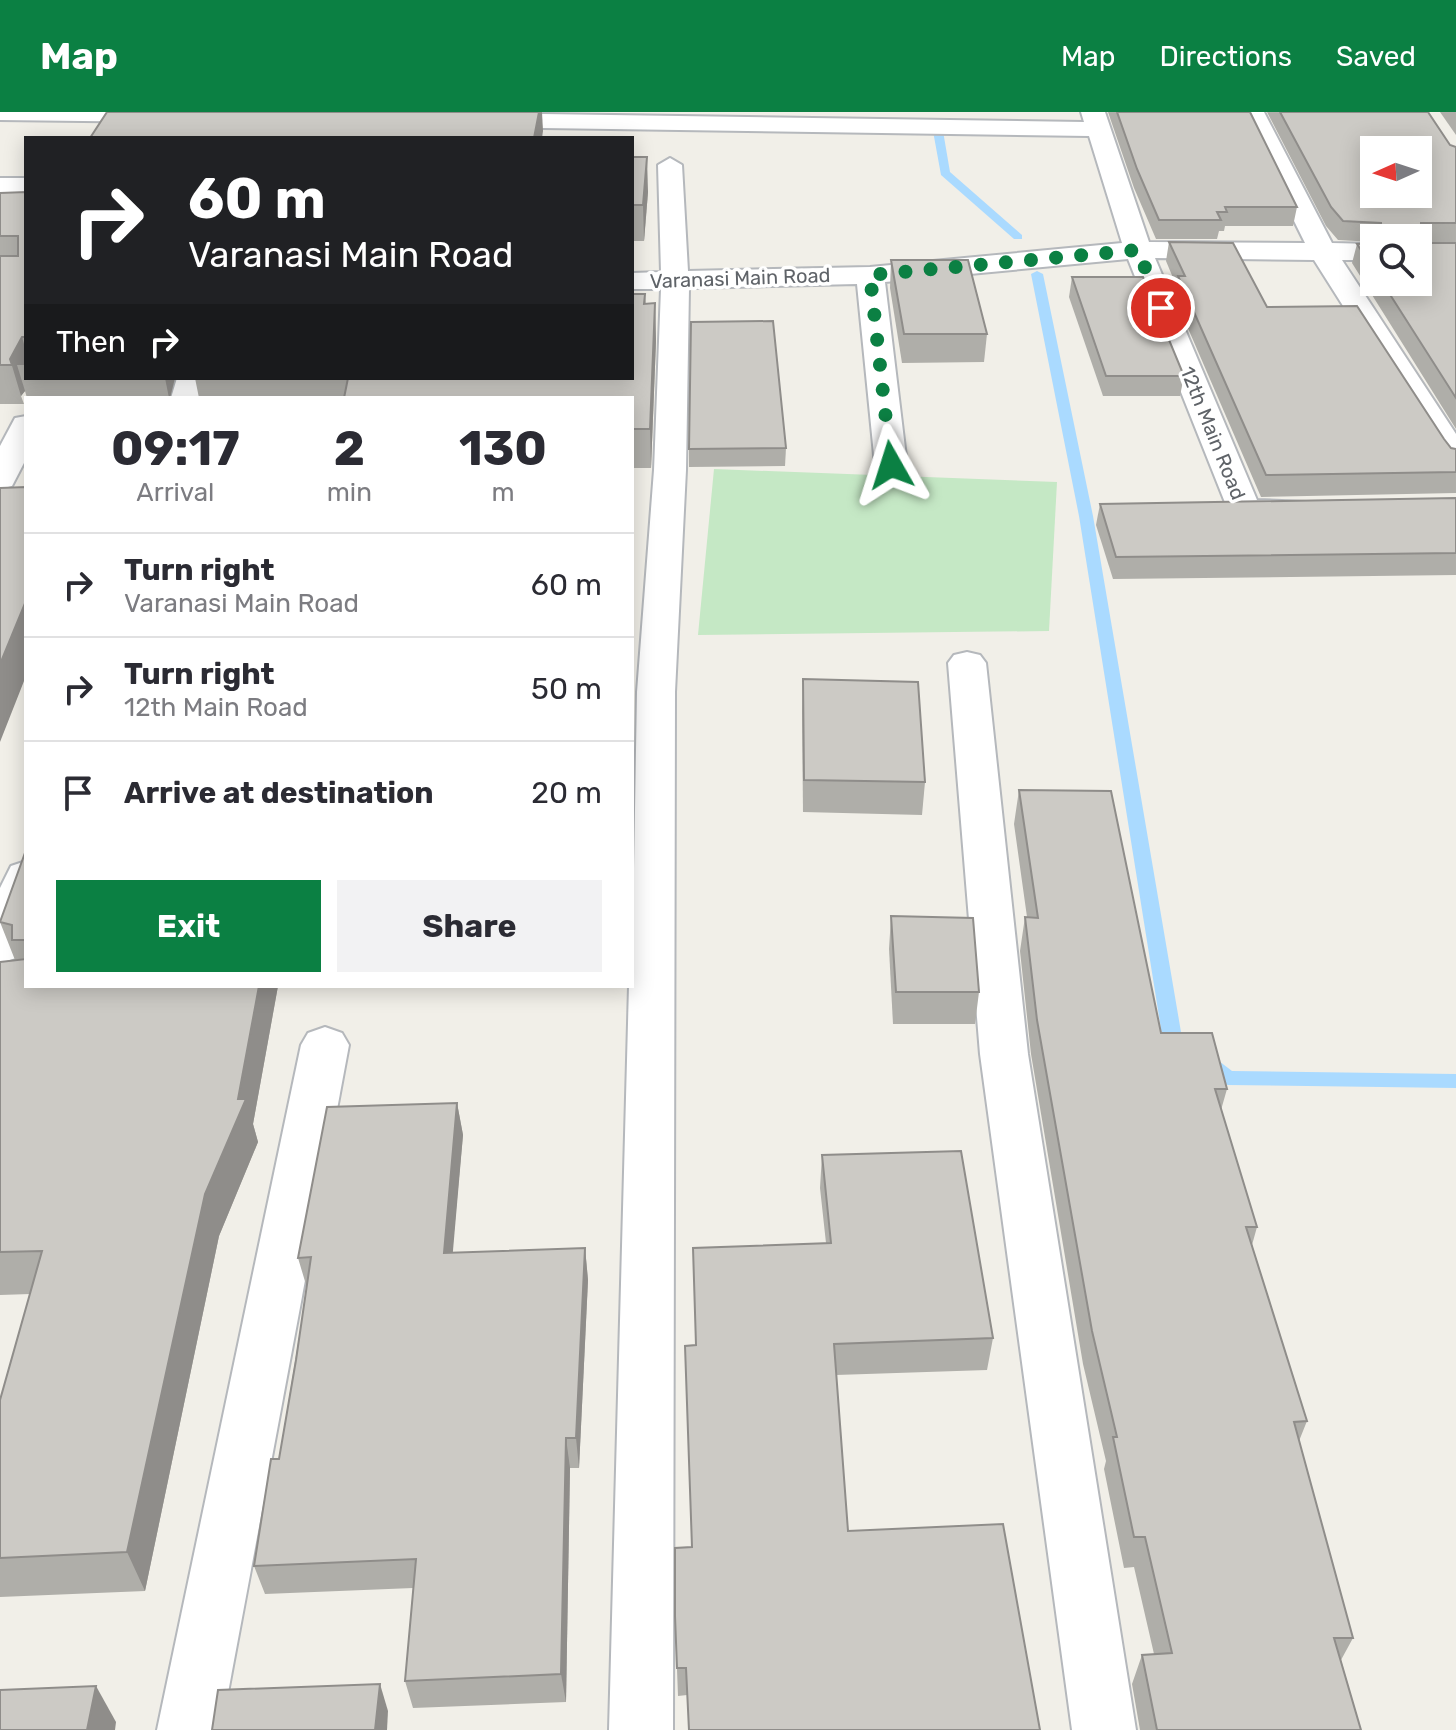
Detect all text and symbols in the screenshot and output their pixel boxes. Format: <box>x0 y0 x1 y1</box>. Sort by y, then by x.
text: Map <box>40 33 118 79</box>
text: Map <box>1061 40 1115 73</box>
text: Directions <box>1159 40 1292 73</box>
text: Saved <box>1336 40 1416 73</box>
north arrow <box>1360 136 1432 208</box>
map controls <box>1360 136 1432 296</box>
text: 60 m <box>188 166 326 232</box>
icon: right <box>56 168 160 272</box>
button: search <box>1360 224 1432 296</box>
text: Varanasi Main Road <box>188 233 513 276</box>
street label: Varanasi Main Road <box>649 263 831 293</box>
pin <box>1127 274 1195 342</box>
icon: arrive <box>1139 286 1183 330</box>
icon: right <box>142 320 186 364</box>
text: Then <box>56 324 126 360</box>
street label: 12th Main Road <box>1175 363 1251 503</box>
text: 09:17 <box>111 420 240 477</box>
text: 2 <box>334 420 365 477</box>
text: 130 <box>459 420 547 477</box>
position arrow <box>849 423 933 507</box>
text: Arrival <box>136 477 214 508</box>
text: min <box>327 477 372 508</box>
text: m <box>491 477 515 508</box>
text: Turn right <box>124 552 275 588</box>
icon: right <box>56 563 100 607</box>
text: 60 m <box>531 567 602 603</box>
text: Varanasi Main Road <box>124 588 359 619</box>
text: Turn right <box>124 656 275 692</box>
icon: right <box>56 667 100 711</box>
text: 50 m <box>531 671 602 707</box>
text: 12th Main Road <box>124 692 308 723</box>
icon: arrive <box>56 771 100 815</box>
text: Arrive at destination <box>124 775 434 811</box>
text: 20 m <box>531 775 602 811</box>
button: Exit <box>56 880 321 972</box>
button: Share <box>337 880 602 972</box>

